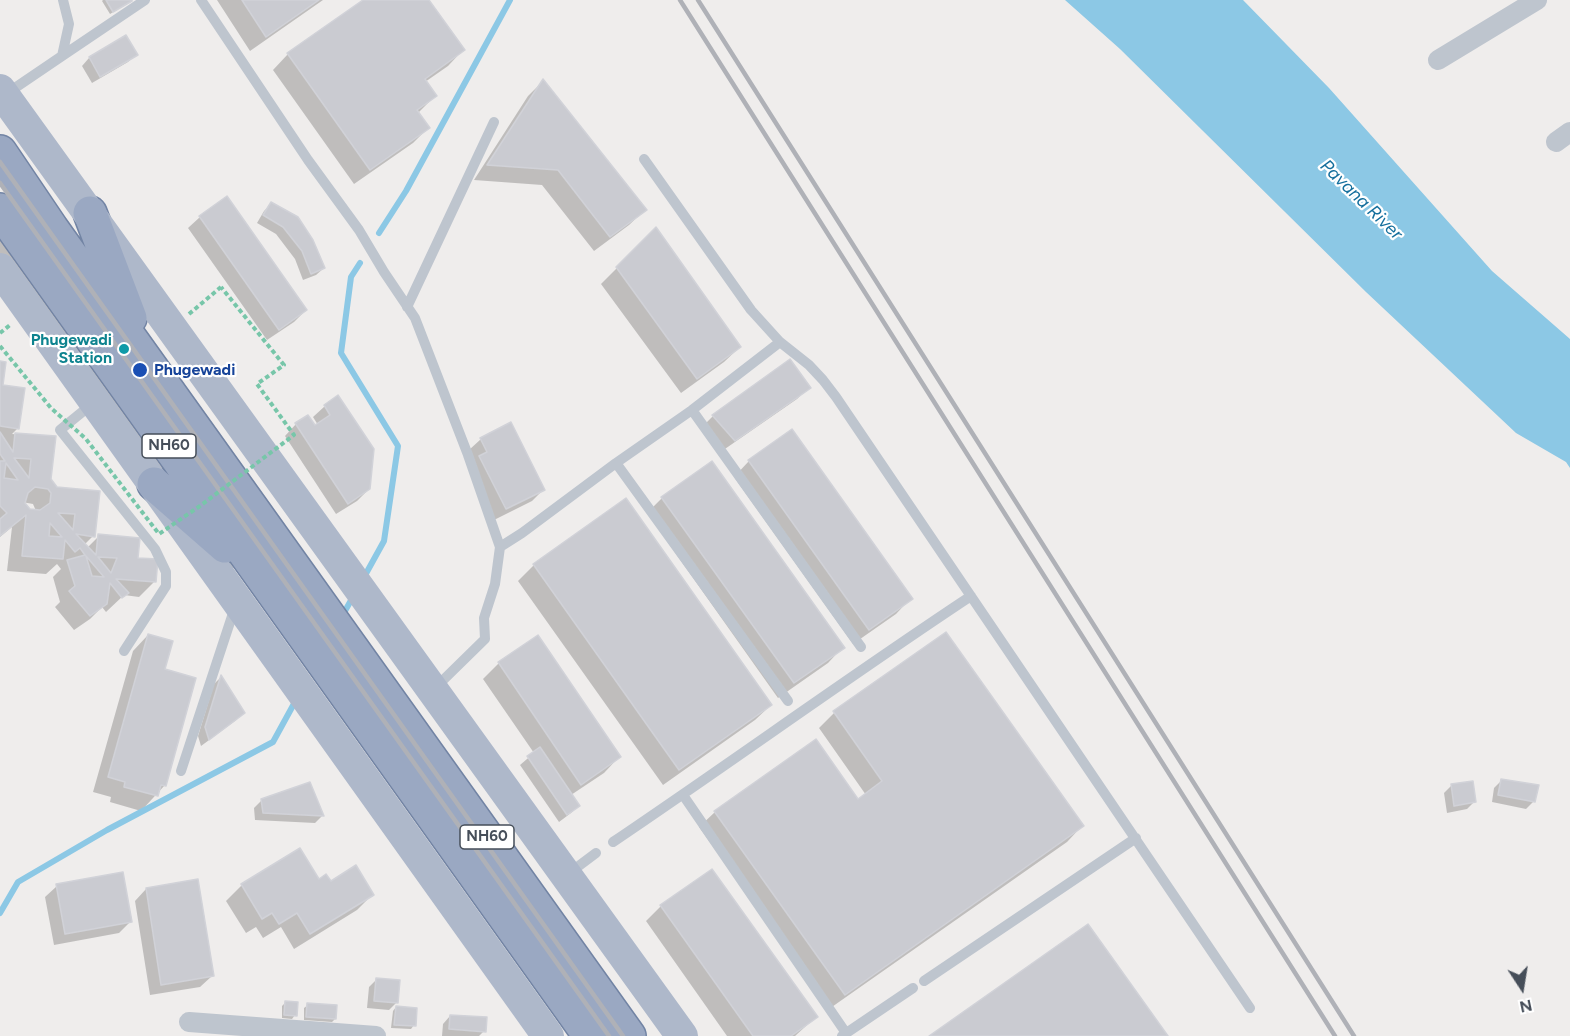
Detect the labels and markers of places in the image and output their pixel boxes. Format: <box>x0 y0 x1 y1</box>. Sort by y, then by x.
place label: Phugewadi Station <box>31 330 112 368</box>
marker: Phugewadi Station <box>117 342 131 356</box>
place label: Phugewadi <box>154 360 235 380</box>
marker: Phugewadi <box>131 361 149 379</box>

